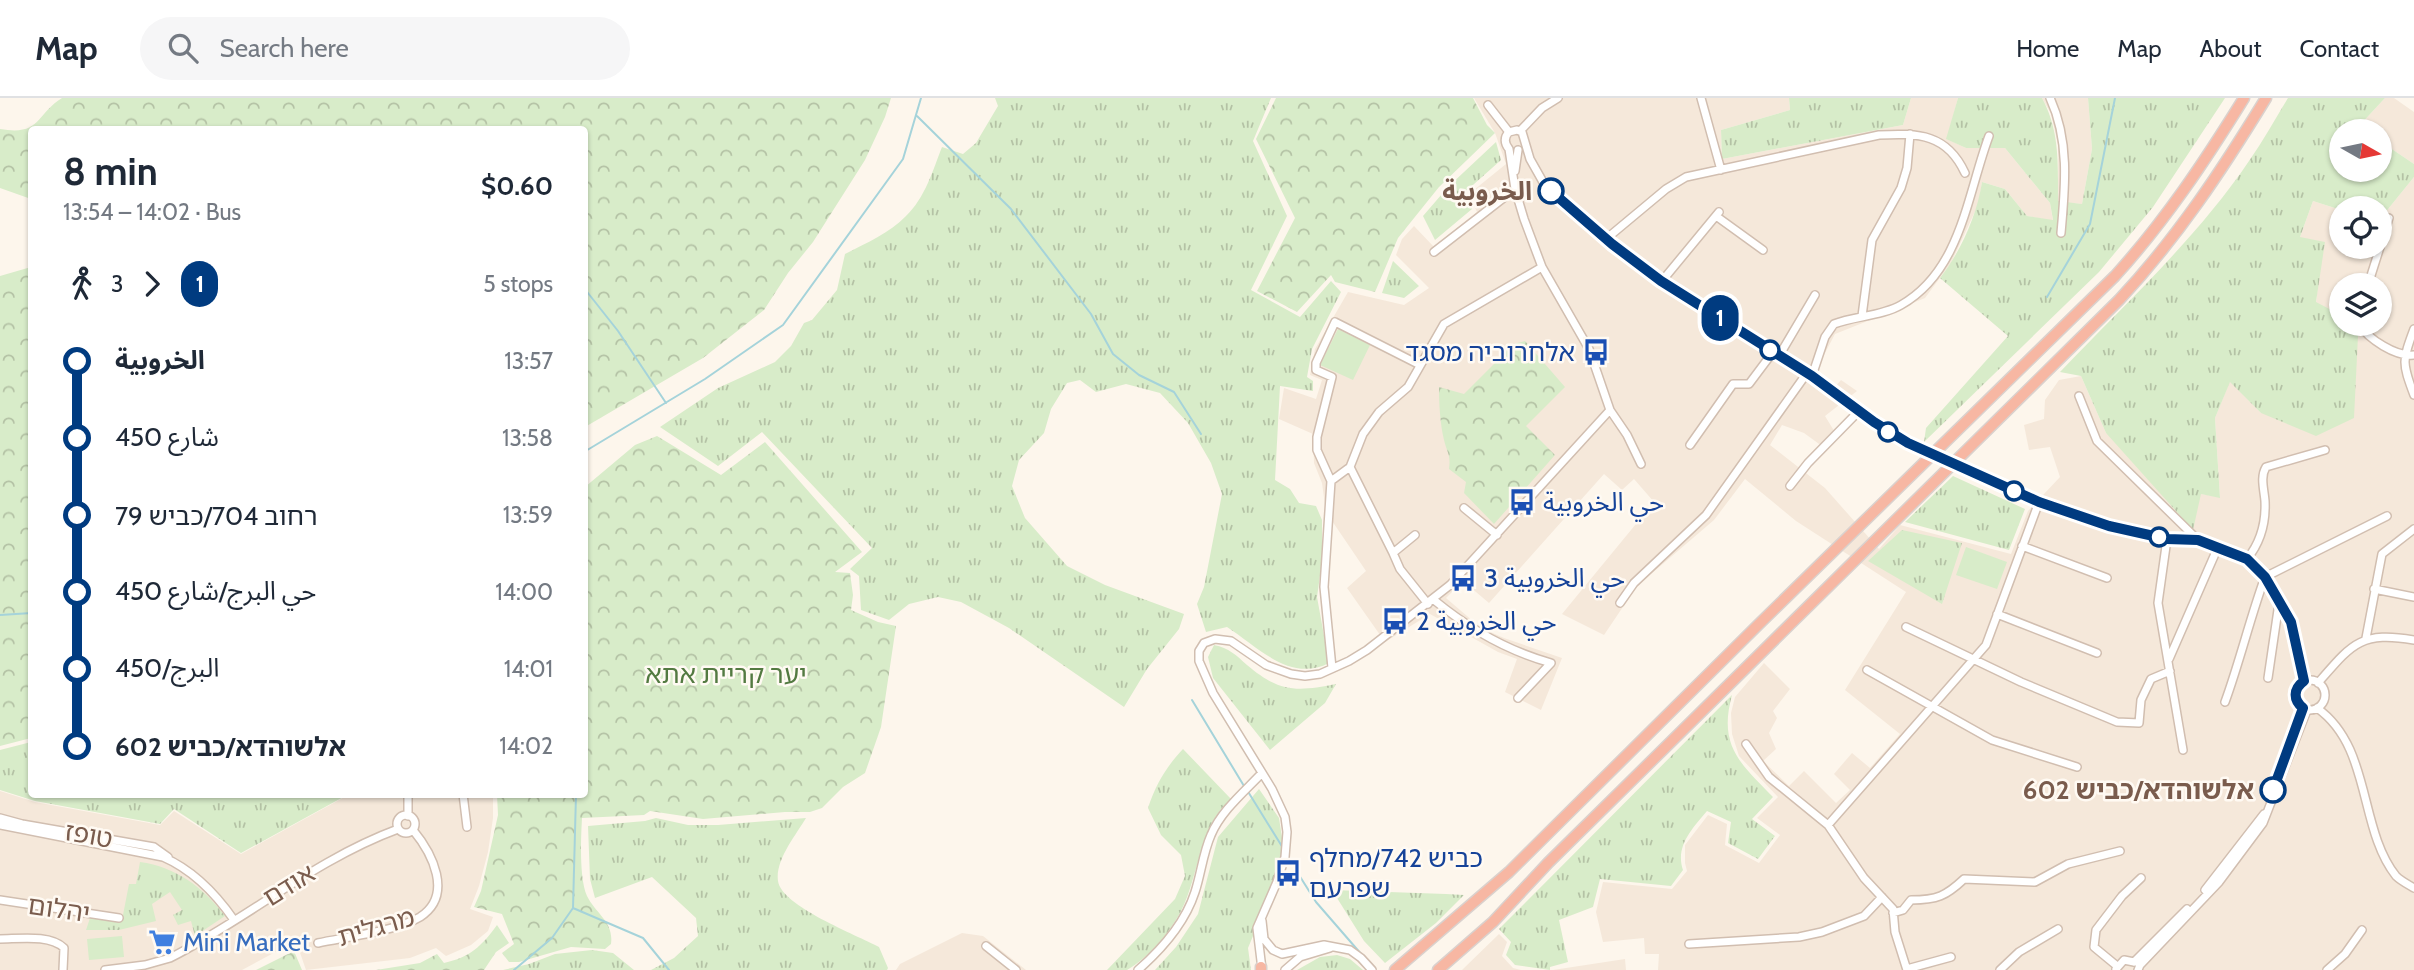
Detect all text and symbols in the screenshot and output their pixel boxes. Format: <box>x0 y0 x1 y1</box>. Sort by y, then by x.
search box <box>140 17 630 80</box>
text: Map <box>35 28 98 68</box>
icon: search <box>164 29 202 67</box>
text: Search here <box>220 32 349 64</box>
text: Home <box>2016 34 2079 63</box>
text: Map <box>2117 34 2162 63</box>
text: About <box>2200 34 2262 63</box>
text: Contact <box>2300 34 2379 63</box>
north arrow <box>2329 119 2392 182</box>
map controls <box>2329 119 2392 336</box>
text: 8 min <box>63 148 158 195</box>
text: $0.60 <box>481 170 553 202</box>
place label: الخروبية <box>1442 175 1532 207</box>
marker: الخروبية <box>1538 178 1564 204</box>
button: locate <box>2329 196 2392 259</box>
text: 13:54 – 14:02 · Bus <box>63 198 241 226</box>
icon: walk <box>63 265 101 303</box>
icon: forward <box>133 265 171 303</box>
text: 1 <box>195 269 204 298</box>
text: 3 <box>111 270 123 298</box>
text: 5 stops <box>483 270 553 298</box>
button: layers <box>2329 273 2392 336</box>
line badge: 1 <box>1697 295 1743 341</box>
text: 1 <box>1716 303 1724 332</box>
place label: אלחרוביה מסגד <box>1405 336 1575 368</box>
bus stop icon: אלחרוביה מסגד <box>1581 337 1611 367</box>
unlabelled marker <box>1760 340 1780 360</box>
text: الخروبية <box>115 344 205 376</box>
text: 13:57 <box>504 347 553 375</box>
text: شارع 450 <box>115 421 219 453</box>
unlabelled marker <box>1878 422 1898 442</box>
text: 13:58 <box>502 424 553 452</box>
unlabelled marker <box>2004 481 2024 501</box>
place label: حي الخروبية <box>1543 486 1664 522</box>
bus stop icon: حي الخروبية <box>1507 487 1537 517</box>
text: רחוב 704/כביש 79 <box>115 500 318 532</box>
text: 13:59 <box>503 501 553 529</box>
unlabelled marker <box>2149 527 2169 547</box>
place label: حي الخروبية 3 <box>1484 562 1625 598</box>
bus stop icon: حي الخروبية 3 <box>1448 563 1478 593</box>
text: حي البرج/شارع 450 <box>115 575 316 607</box>
text: 14:00 <box>495 578 553 606</box>
place label: حي الخروبية 2 <box>1416 605 1557 641</box>
bus stop icon: حي الخروبية 2 <box>1380 606 1410 636</box>
text: البرج/450 <box>115 652 219 684</box>
text: 14:01 <box>504 655 553 683</box>
park label: יער קריית אתא <box>645 658 807 690</box>
text: אלשוהדא/כביש 602 <box>115 731 346 763</box>
text: 14:02 <box>499 732 553 760</box>
place label: אלשוהדא/כביש 602 <box>2023 774 2254 806</box>
marker: אלשוהדא/כביש 602 <box>2260 777 2286 803</box>
street label: טופז <box>63 815 115 855</box>
place label: כביש 742/מחלף שפרעם <box>1309 842 1483 904</box>
street label: אודם <box>257 857 321 913</box>
bus stop icon: כביש 742/מחלף שפרעם <box>1273 858 1303 888</box>
street label: יהלום <box>26 889 92 929</box>
street label: מרגלית <box>334 901 418 953</box>
place label: Mini Market <box>183 926 310 958</box>
supermarket icon: Mini Market <box>147 927 177 957</box>

